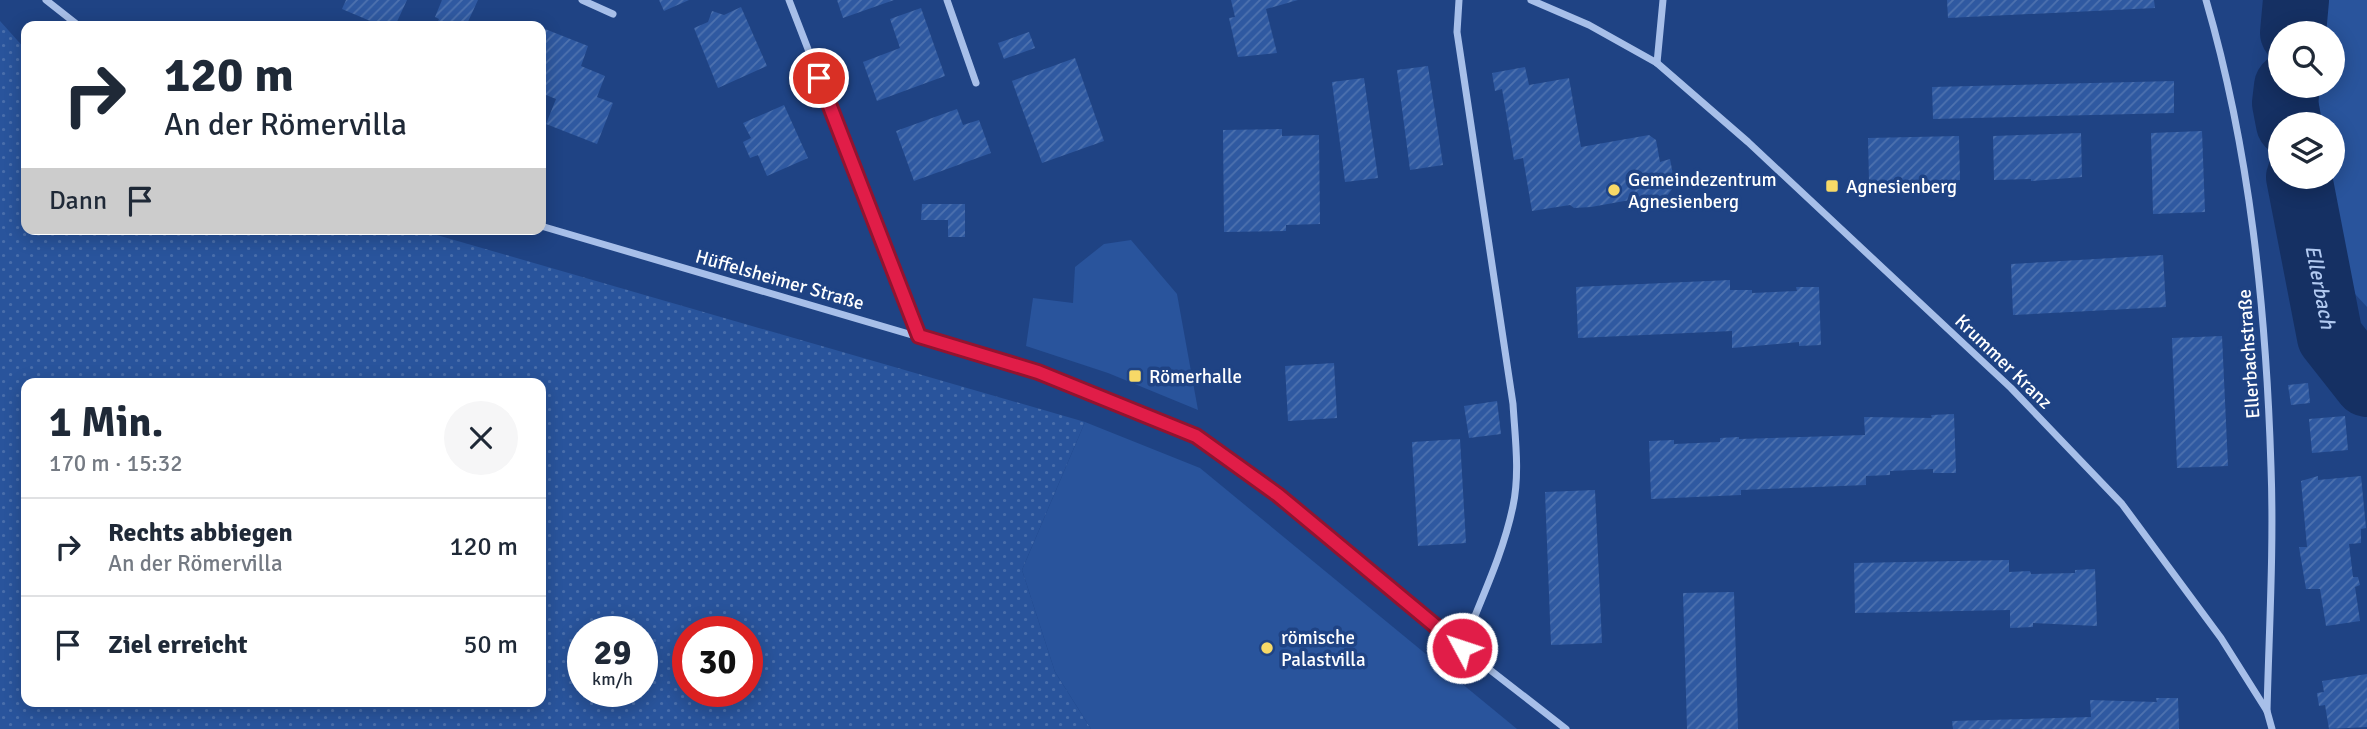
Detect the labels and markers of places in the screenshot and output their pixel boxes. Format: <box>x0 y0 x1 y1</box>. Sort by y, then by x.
pin <box>789 48 849 108</box>
place label: Gemeindezentrum Agnesienberg <box>1628 168 1777 214</box>
place label: Agnesienberg <box>1846 175 1957 199</box>
marker: Agnesienberg <box>1824 178 1840 194</box>
marker: Gemeindezentrum Agnesienberg <box>1606 182 1622 198</box>
place label: Römerhalle <box>1149 365 1242 389</box>
marker: Römerhalle <box>1127 368 1143 384</box>
place label: römische Palastvilla <box>1281 626 1366 672</box>
marker: römische Palastvilla <box>1259 640 1275 656</box>

